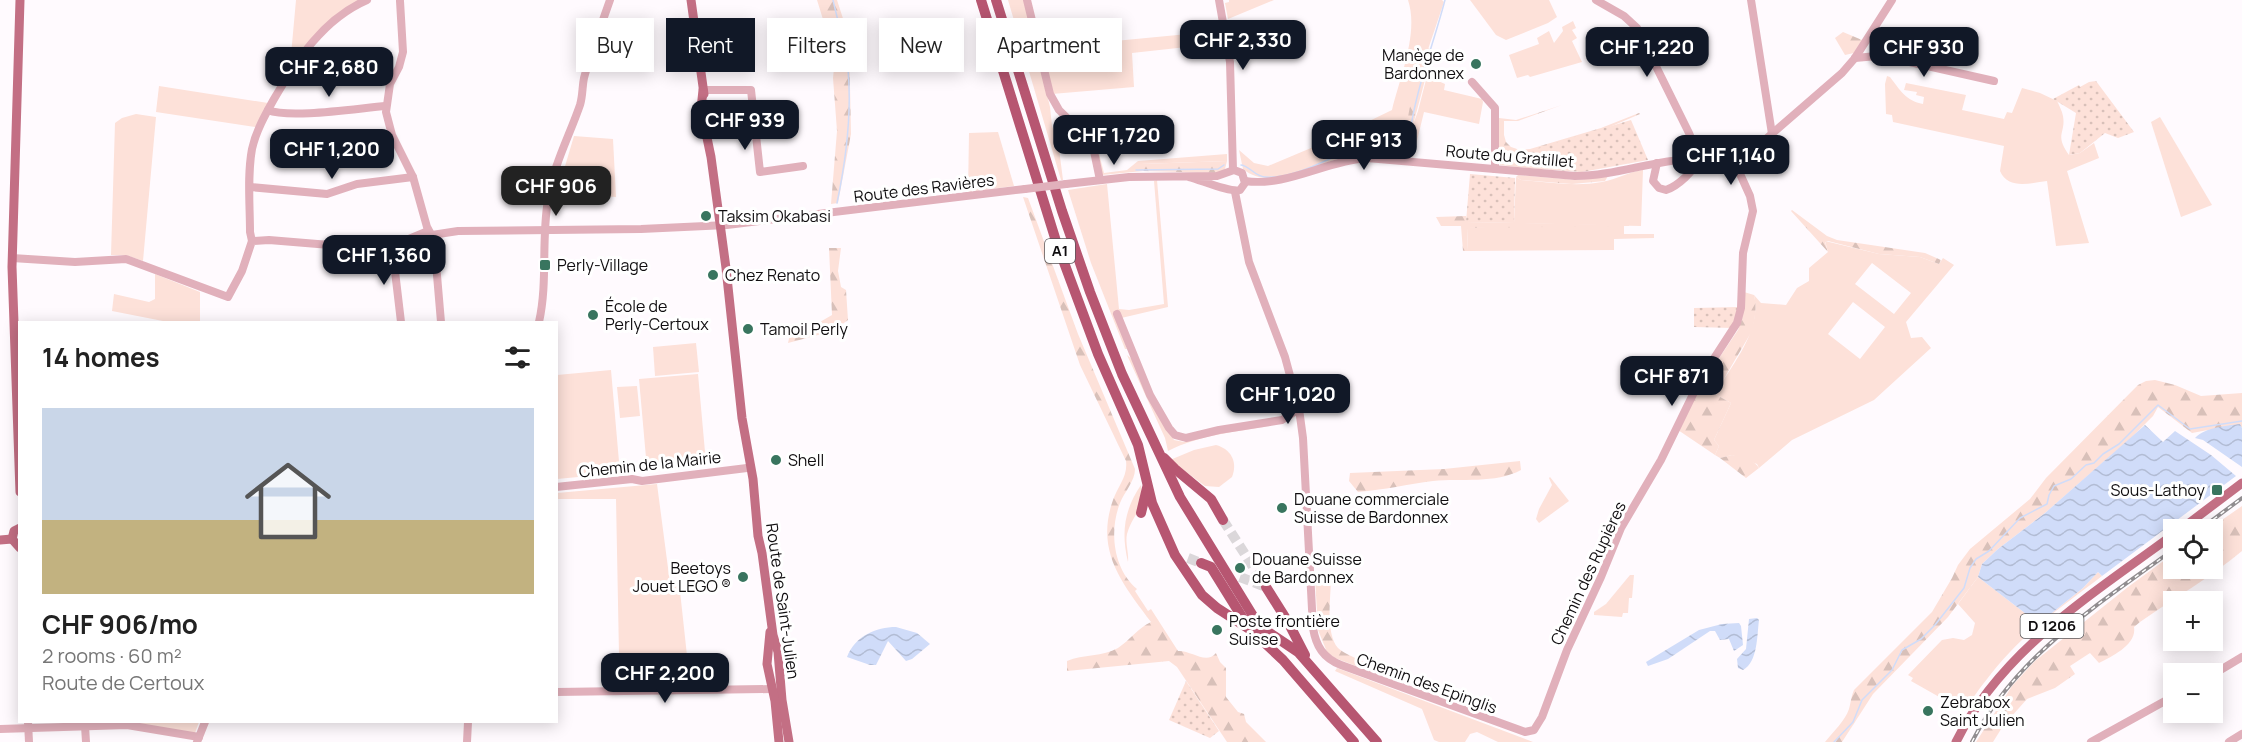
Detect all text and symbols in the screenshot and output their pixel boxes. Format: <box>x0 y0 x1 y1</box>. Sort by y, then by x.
chip: Buy <box>576 18 654 72</box>
chip: Rent <box>666 18 755 72</box>
chip: Filters <box>767 18 867 72</box>
chip: New <box>879 18 964 72</box>
chip: Apartment <box>976 18 1122 72</box>
pin: CHF 2,330 <box>1174 20 1312 71</box>
text: CHF 2,330 <box>1194 26 1292 53</box>
pin: CHF 1,220 <box>1578 27 1716 78</box>
pin: CHF 930 <box>1869 27 1979 78</box>
text: CHF 1,220 <box>1600 33 1694 60</box>
text: CHF 930 <box>1884 33 1964 60</box>
place label: Manège de Bardonnex <box>1382 44 1465 84</box>
pin: CHF 2,680 <box>260 47 398 98</box>
text: CHF 2,680 <box>279 53 379 80</box>
marker: Manège de Bardonnex <box>1469 57 1483 71</box>
pin: CHF 939 <box>690 100 800 151</box>
text: CHF 939 <box>705 106 785 133</box>
pin: CHF 1,720 <box>1045 115 1183 166</box>
pin: CHF 913 <box>1309 120 1419 171</box>
text: CHF 1,720 <box>1067 121 1161 148</box>
text: CHF 913 <box>1326 126 1402 153</box>
pin: CHF 1,200 <box>263 129 401 180</box>
text: CHF 1,200 <box>284 135 380 162</box>
pin: CHF 1,140 <box>1662 135 1800 186</box>
street label: Route du Gratillet <box>1445 139 1575 173</box>
text: CHF 1,140 <box>1686 141 1776 168</box>
pin: CHF 906 <box>501 166 611 217</box>
street label: Route des Ravières <box>853 168 995 208</box>
text: CHF 906 <box>515 172 597 199</box>
place label: Taksim Okabasi <box>718 205 831 227</box>
marker: Taksim Okabasi <box>699 209 713 223</box>
pin: CHF 1,360 <box>315 235 453 286</box>
road number: A1 <box>1045 239 1075 263</box>
text: CHF 1,360 <box>337 241 431 268</box>
place label: Perly-Village <box>557 254 648 276</box>
marker: Perly-Village <box>538 258 552 272</box>
place label: Chez Renato <box>725 264 820 286</box>
marker: Chez Renato <box>706 268 720 282</box>
place label: École de Perly-Certoux <box>605 295 709 335</box>
marker: École de Perly-Certoux <box>586 308 600 322</box>
place label: Tamoil Perly <box>760 318 848 340</box>
marker: Tamoil Perly <box>741 322 755 336</box>
text: 14 homes <box>42 339 160 375</box>
icon: filters <box>501 341 534 374</box>
pin: CHF 871 <box>1617 356 1727 407</box>
text: CHF 871 <box>1634 362 1710 389</box>
pin: CHF 1,020 <box>1219 374 1357 425</box>
text: CHF 1,020 <box>1240 380 1336 407</box>
street label: Chemin de la Mairie <box>578 446 722 482</box>
icon: home <box>234 447 342 555</box>
place label: Shell <box>788 449 824 471</box>
marker: Shell <box>769 453 783 467</box>
place label: Sous-Lathoy <box>2110 479 2206 501</box>
marker: Sous-Lathoy <box>2210 483 2224 497</box>
place label: Douane commerciale Suisse de Bardonnex <box>1294 488 1449 528</box>
street label: Chemin des Rupières <box>1545 498 1631 648</box>
marker: Douane commerciale Suisse de Bardonnex <box>1275 501 1289 515</box>
map controls <box>2163 519 2223 723</box>
button: locate <box>2163 519 2223 579</box>
street label: Route de Saint-Julien <box>761 522 805 680</box>
place label: Douane Suisse de Bardonnex <box>1252 548 1362 588</box>
place label: Beetoys Jouet LEGO ® <box>633 557 731 597</box>
marker: Douane Suisse de Bardonnex <box>1233 561 1247 575</box>
marker: Beetoys Jouet LEGO ® <box>736 570 750 584</box>
button: + <box>2163 591 2223 651</box>
text: CHF 906/mo <box>42 606 198 642</box>
place label: Poste frontière Suisse <box>1229 610 1340 650</box>
road number: D 1206 <box>2020 614 2084 638</box>
marker: Poste frontière Suisse <box>1210 623 1224 637</box>
text: 2 rooms · 60 m² <box>42 642 182 669</box>
street label: Chemin des Epinglis <box>1354 647 1500 719</box>
pin: CHF 2,200 <box>596 653 734 704</box>
text: CHF 2,200 <box>615 659 715 686</box>
button: − <box>2163 663 2223 723</box>
text: Route de Certoux <box>42 669 204 696</box>
place label: Zebrabox Saint Julien <box>1940 691 2025 731</box>
marker: Zebrabox Saint Julien <box>1921 704 1935 718</box>

